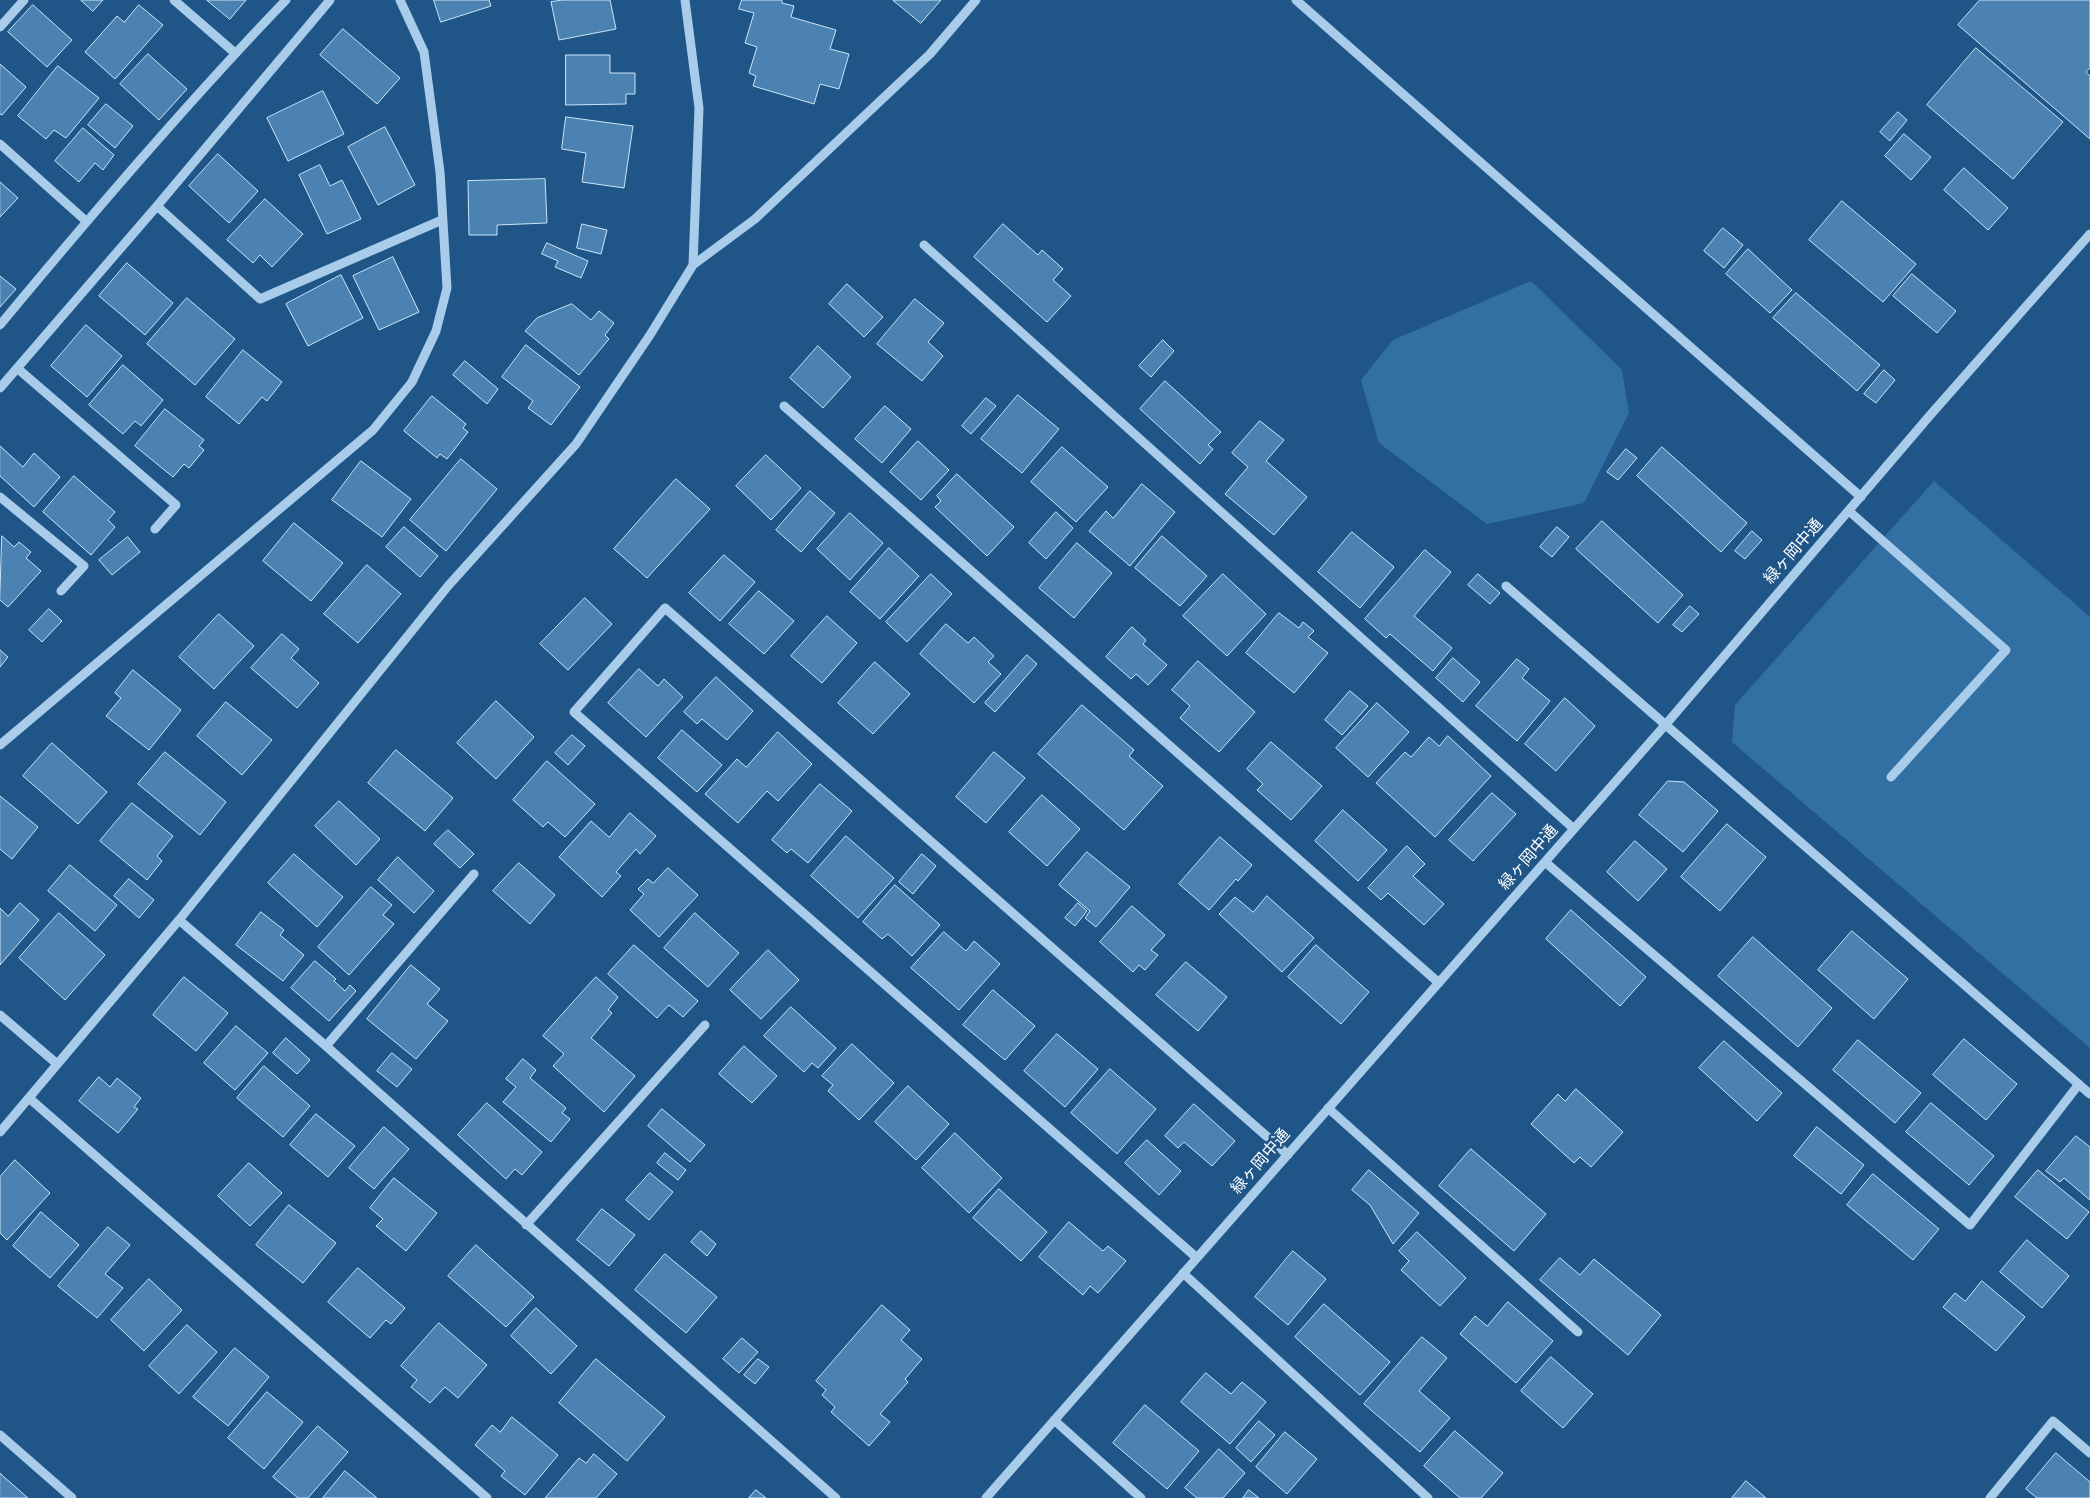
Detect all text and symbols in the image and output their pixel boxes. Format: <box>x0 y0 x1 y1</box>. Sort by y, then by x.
street label: 緑ヶ岡中通 <box>1761 516 1827 588</box>
street label: 緑ヶ岡中通 <box>1496 822 1562 894</box>
street label: 緑ヶ岡中通 <box>1228 1126 1294 1198</box>

